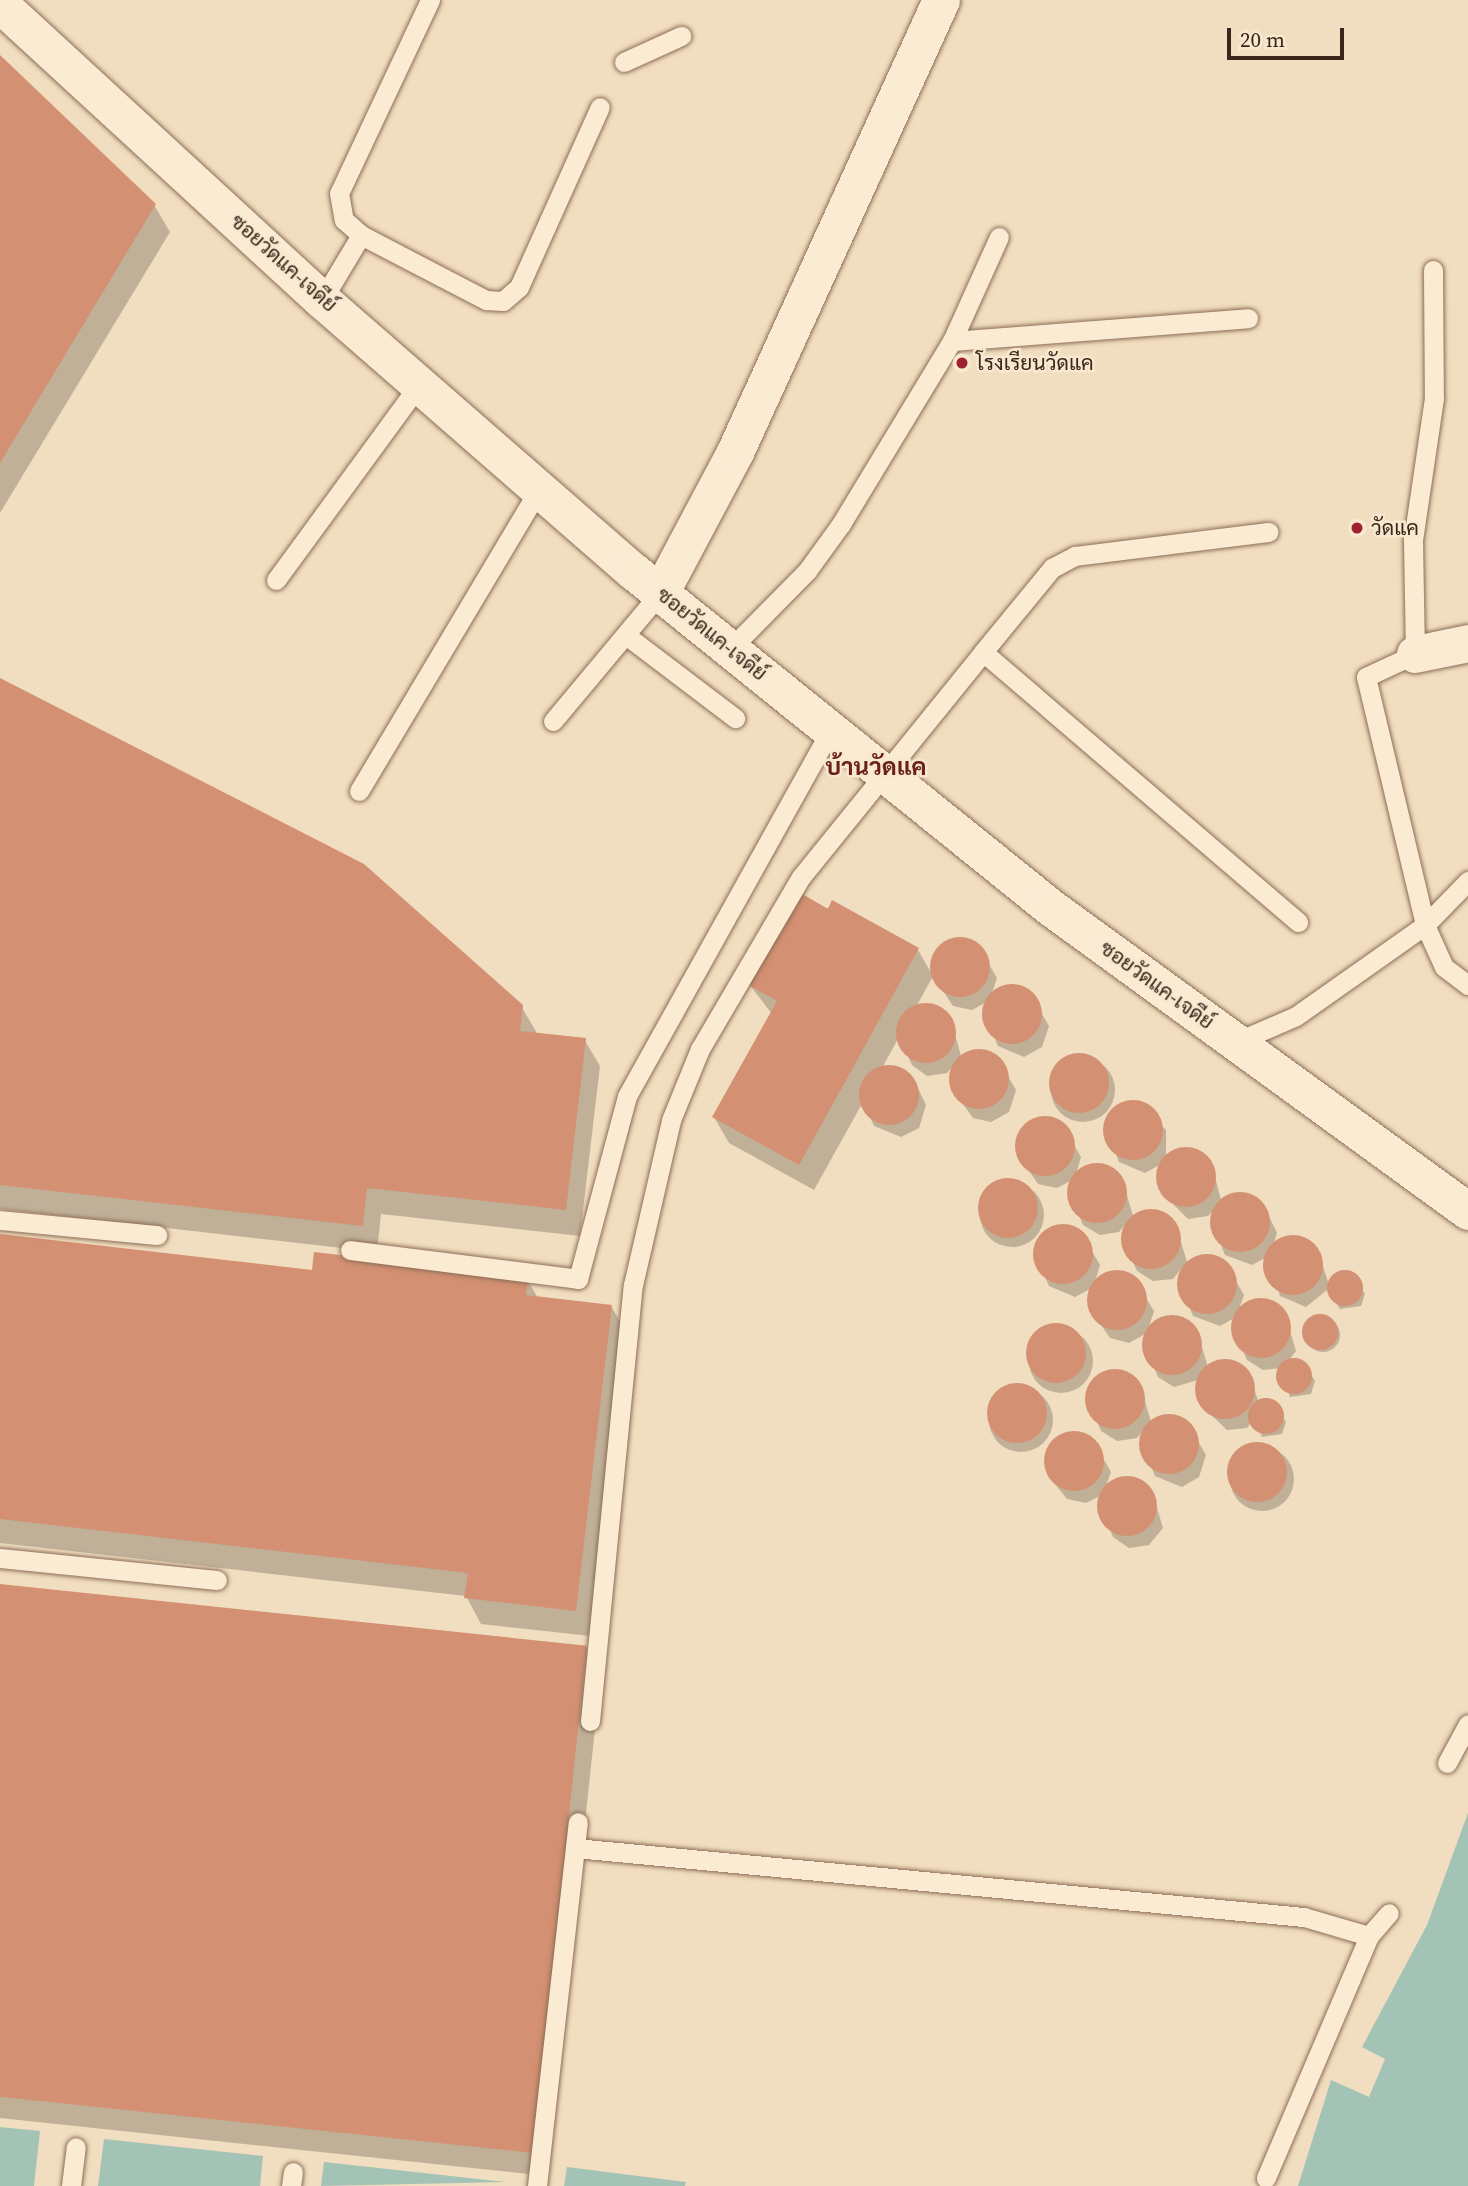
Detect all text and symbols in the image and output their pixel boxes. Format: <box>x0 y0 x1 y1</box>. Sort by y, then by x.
scale bar <box>1230 14 1347 58</box>
text: 20 m <box>1240 25 1285 54</box>
street label: ซอยวัดแค-เจดีย์ <box>226 209 342 317</box>
place label: โรงเรียนวัดแค <box>976 350 1094 376</box>
marker: โรงเรียนวัดแค <box>954 355 970 371</box>
place label: วัดแค <box>1371 515 1419 541</box>
marker: วัดแค <box>1349 520 1365 536</box>
street label: ซอยวัดแค-เจดีย์ <box>652 582 772 686</box>
district label: บ้านวัดแค <box>826 753 926 781</box>
street label: ซอยวัดแค-เจดีย์ <box>1095 935 1219 1035</box>

